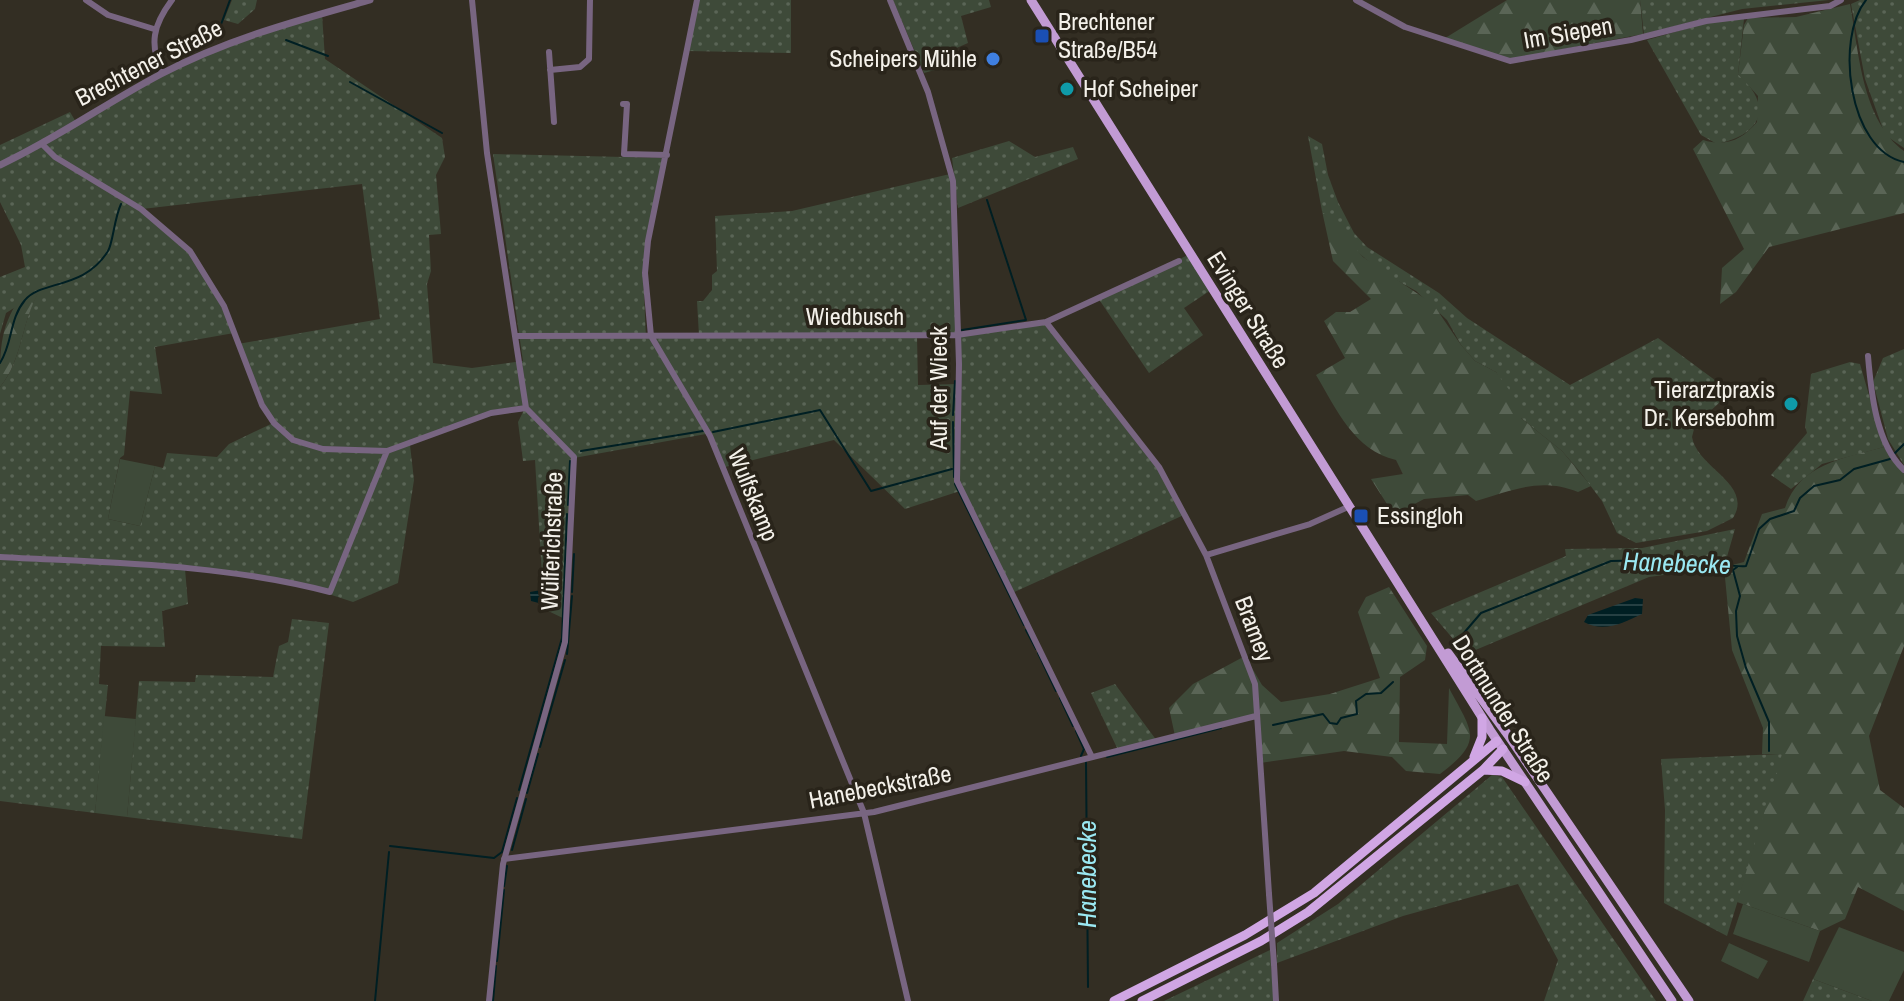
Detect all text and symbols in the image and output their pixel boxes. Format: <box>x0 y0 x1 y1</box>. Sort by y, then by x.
place label: Brechtener Straße/B54 <box>1058 5 1158 65</box>
street label: Im Siepen <box>1521 8 1615 56</box>
street label: Brechtener Straße <box>70 11 227 113</box>
marker: Brechtener Straße/B54 <box>1033 27 1051 45</box>
place label: Scheipers Mühle <box>829 42 977 74</box>
marker: Scheipers Mühle <box>984 50 1002 68</box>
place label: Hof Scheiper <box>1083 72 1198 104</box>
marker: Hof Scheiper <box>1058 80 1076 98</box>
street label: Evinger Straße <box>1200 245 1297 374</box>
street label: Wiedbusch <box>806 300 904 332</box>
street label: Auf der Wieck <box>922 326 954 451</box>
place label: Tierarztpraxis Dr. Kersebohm <box>1644 373 1775 433</box>
marker: Tierarztpraxis Dr. Kersebohm <box>1782 395 1800 413</box>
street label: Wulfskamp <box>721 444 787 546</box>
street label: Wülferichstraße <box>533 471 569 611</box>
place label: Essingloh <box>1377 499 1463 531</box>
marker: Essingloh <box>1352 507 1370 525</box>
water label: Hanebecke <box>1623 543 1732 582</box>
street label: Bramey <box>1228 591 1282 666</box>
street label: Dortmunder Straße <box>1446 629 1562 788</box>
street label: Hanebeckstraße <box>806 757 954 815</box>
water label: Hanebecke <box>1069 820 1104 928</box>

